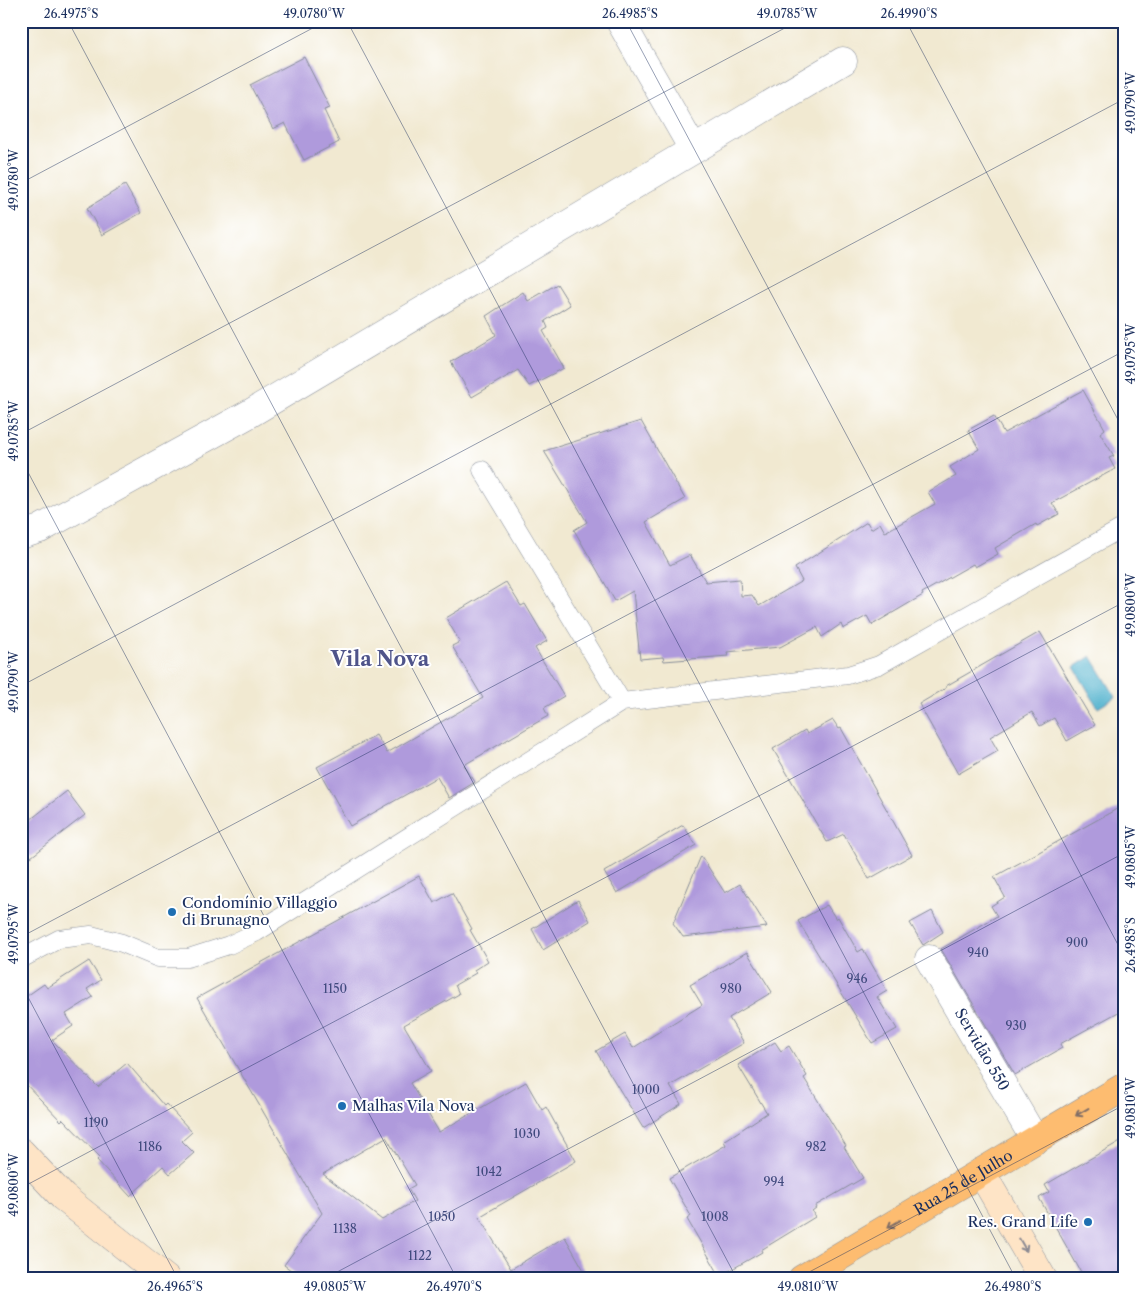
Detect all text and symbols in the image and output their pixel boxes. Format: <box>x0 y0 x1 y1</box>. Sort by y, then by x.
text: 26.4975°S <box>44 6 98 21</box>
text: 49.0780°W <box>283 6 346 21</box>
text: 26.4985°S <box>602 6 658 21</box>
text: 49.0785°W <box>757 6 818 21</box>
text: 26.4990°S <box>881 6 937 21</box>
text: 49.0790°W <box>1123 71 1138 134</box>
text: 49.0780°W <box>6 148 21 211</box>
text: 49.0795°W <box>1123 323 1138 384</box>
text: 49.0785°W <box>6 400 21 461</box>
text: 49.0800°W <box>1123 572 1138 637</box>
district label: Vila Nova <box>330 647 430 671</box>
text: 49.0790°W <box>6 650 21 713</box>
text: 49.0805°W <box>1123 825 1138 888</box>
place label: Condomínio Villaggio di Brunagno <box>182 893 337 929</box>
text: 49.0795°W <box>6 903 21 964</box>
marker: Condomínio Villaggio di Brunagno <box>166 906 178 918</box>
text: 26.4985°S <box>1123 917 1138 973</box>
house number: 900 <box>1066 935 1088 950</box>
house number: 940 <box>967 945 989 960</box>
house number: 946 <box>847 971 868 986</box>
house number: 1150 <box>323 981 347 996</box>
house number: 980 <box>720 981 742 996</box>
street label: Servidão 550 <box>951 1005 1014 1094</box>
house number: 930 <box>1005 1018 1027 1033</box>
text: 49.0810°W <box>1123 1077 1138 1138</box>
house number: 1000 <box>632 1082 660 1097</box>
place label: Malhas Vila Nova <box>352 1096 475 1115</box>
marker: Malhas Vila Nova <box>336 1100 348 1112</box>
one-way arrow <box>1074 1107 1089 1117</box>
house number: 1190 <box>84 1115 108 1130</box>
house number: 1030 <box>514 1126 540 1141</box>
house number: 1186 <box>138 1139 162 1154</box>
house number: 982 <box>805 1139 827 1154</box>
street label: Rua 25 de Julho <box>910 1146 1016 1219</box>
text: 49.0800°W <box>6 1152 21 1217</box>
house number: 1042 <box>476 1164 502 1179</box>
house number: 994 <box>763 1174 785 1189</box>
house number: 1050 <box>429 1209 455 1224</box>
house number: 1008 <box>701 1209 729 1224</box>
place label: Res. Grand Life <box>968 1212 1078 1231</box>
marker: Res. Grand Life <box>1082 1216 1094 1228</box>
one-way arrow <box>887 1219 901 1229</box>
house number: 1138 <box>333 1221 357 1236</box>
one-way arrow <box>1018 1237 1028 1251</box>
house number: 1122 <box>408 1248 432 1263</box>
text: 26.4965°S <box>147 1279 203 1294</box>
text: 49.0805°W <box>304 1279 367 1294</box>
text: 26.4970°S <box>426 1279 482 1294</box>
text: 49.0810°W <box>778 1279 839 1294</box>
text: 26.4980°S <box>985 1279 1041 1294</box>

